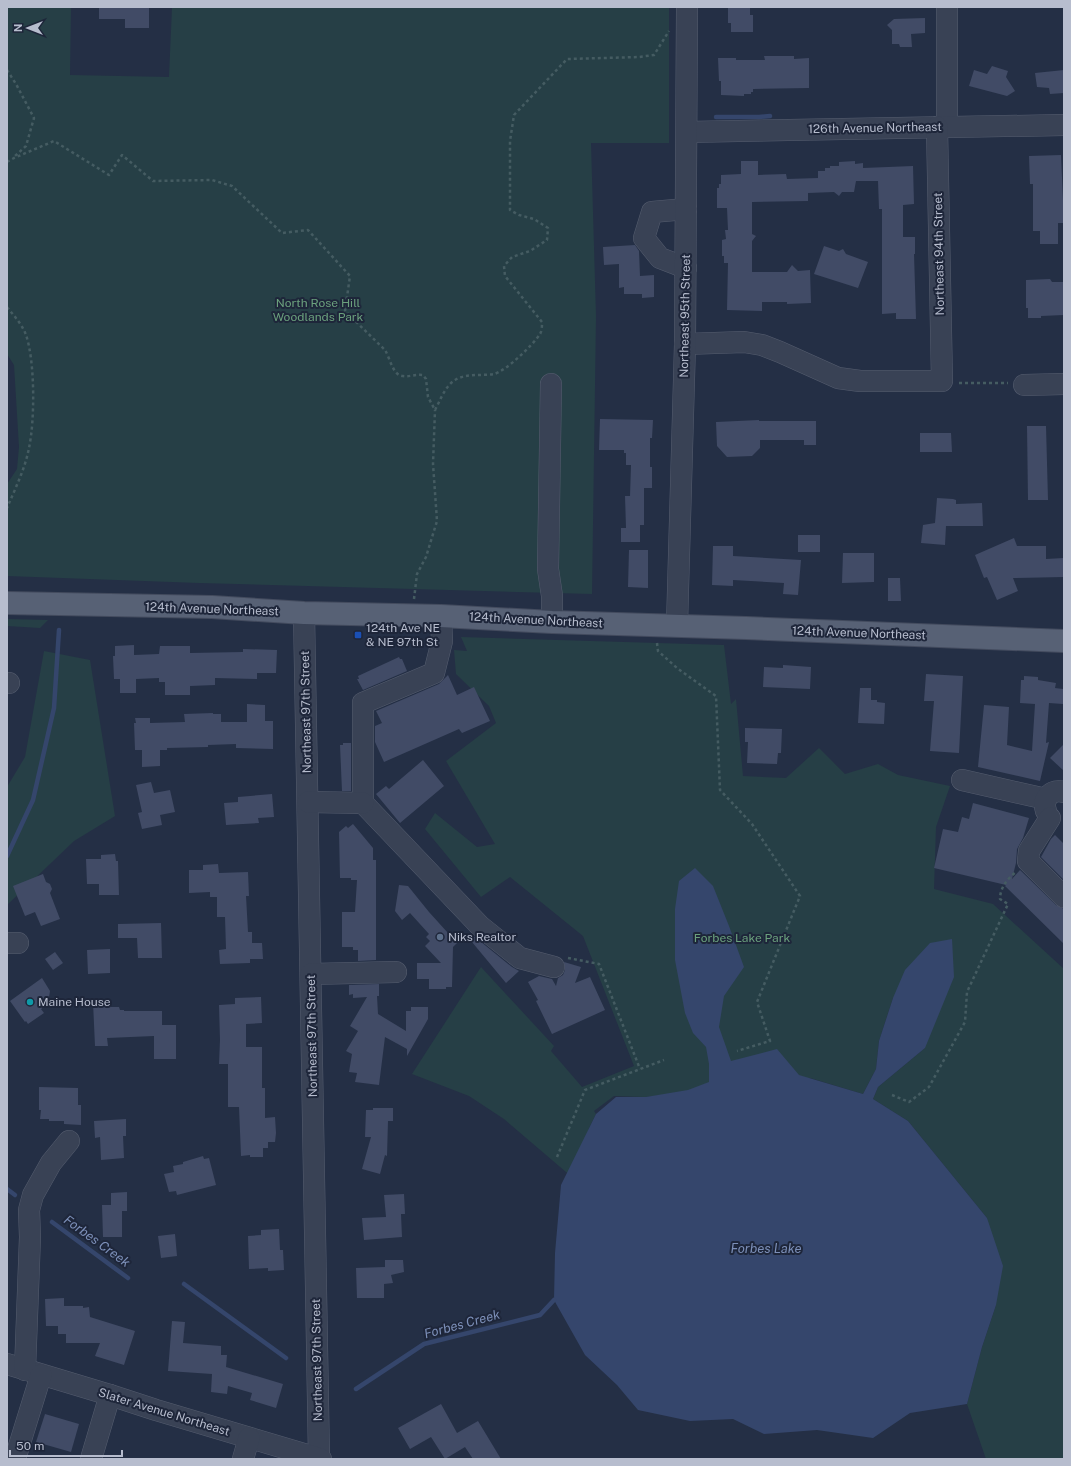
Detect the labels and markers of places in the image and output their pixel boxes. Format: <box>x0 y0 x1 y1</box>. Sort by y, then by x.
place label: 124th Ave NE & NE 97th St <box>366 621 440 649</box>
marker: 124th Ave NE & NE 97th St <box>353 630 363 640</box>
place label: Niks Realtor <box>448 930 516 944</box>
marker: Niks Realtor <box>435 932 445 942</box>
place label: Maine House <box>38 995 111 1009</box>
marker: Maine House <box>25 997 35 1007</box>

